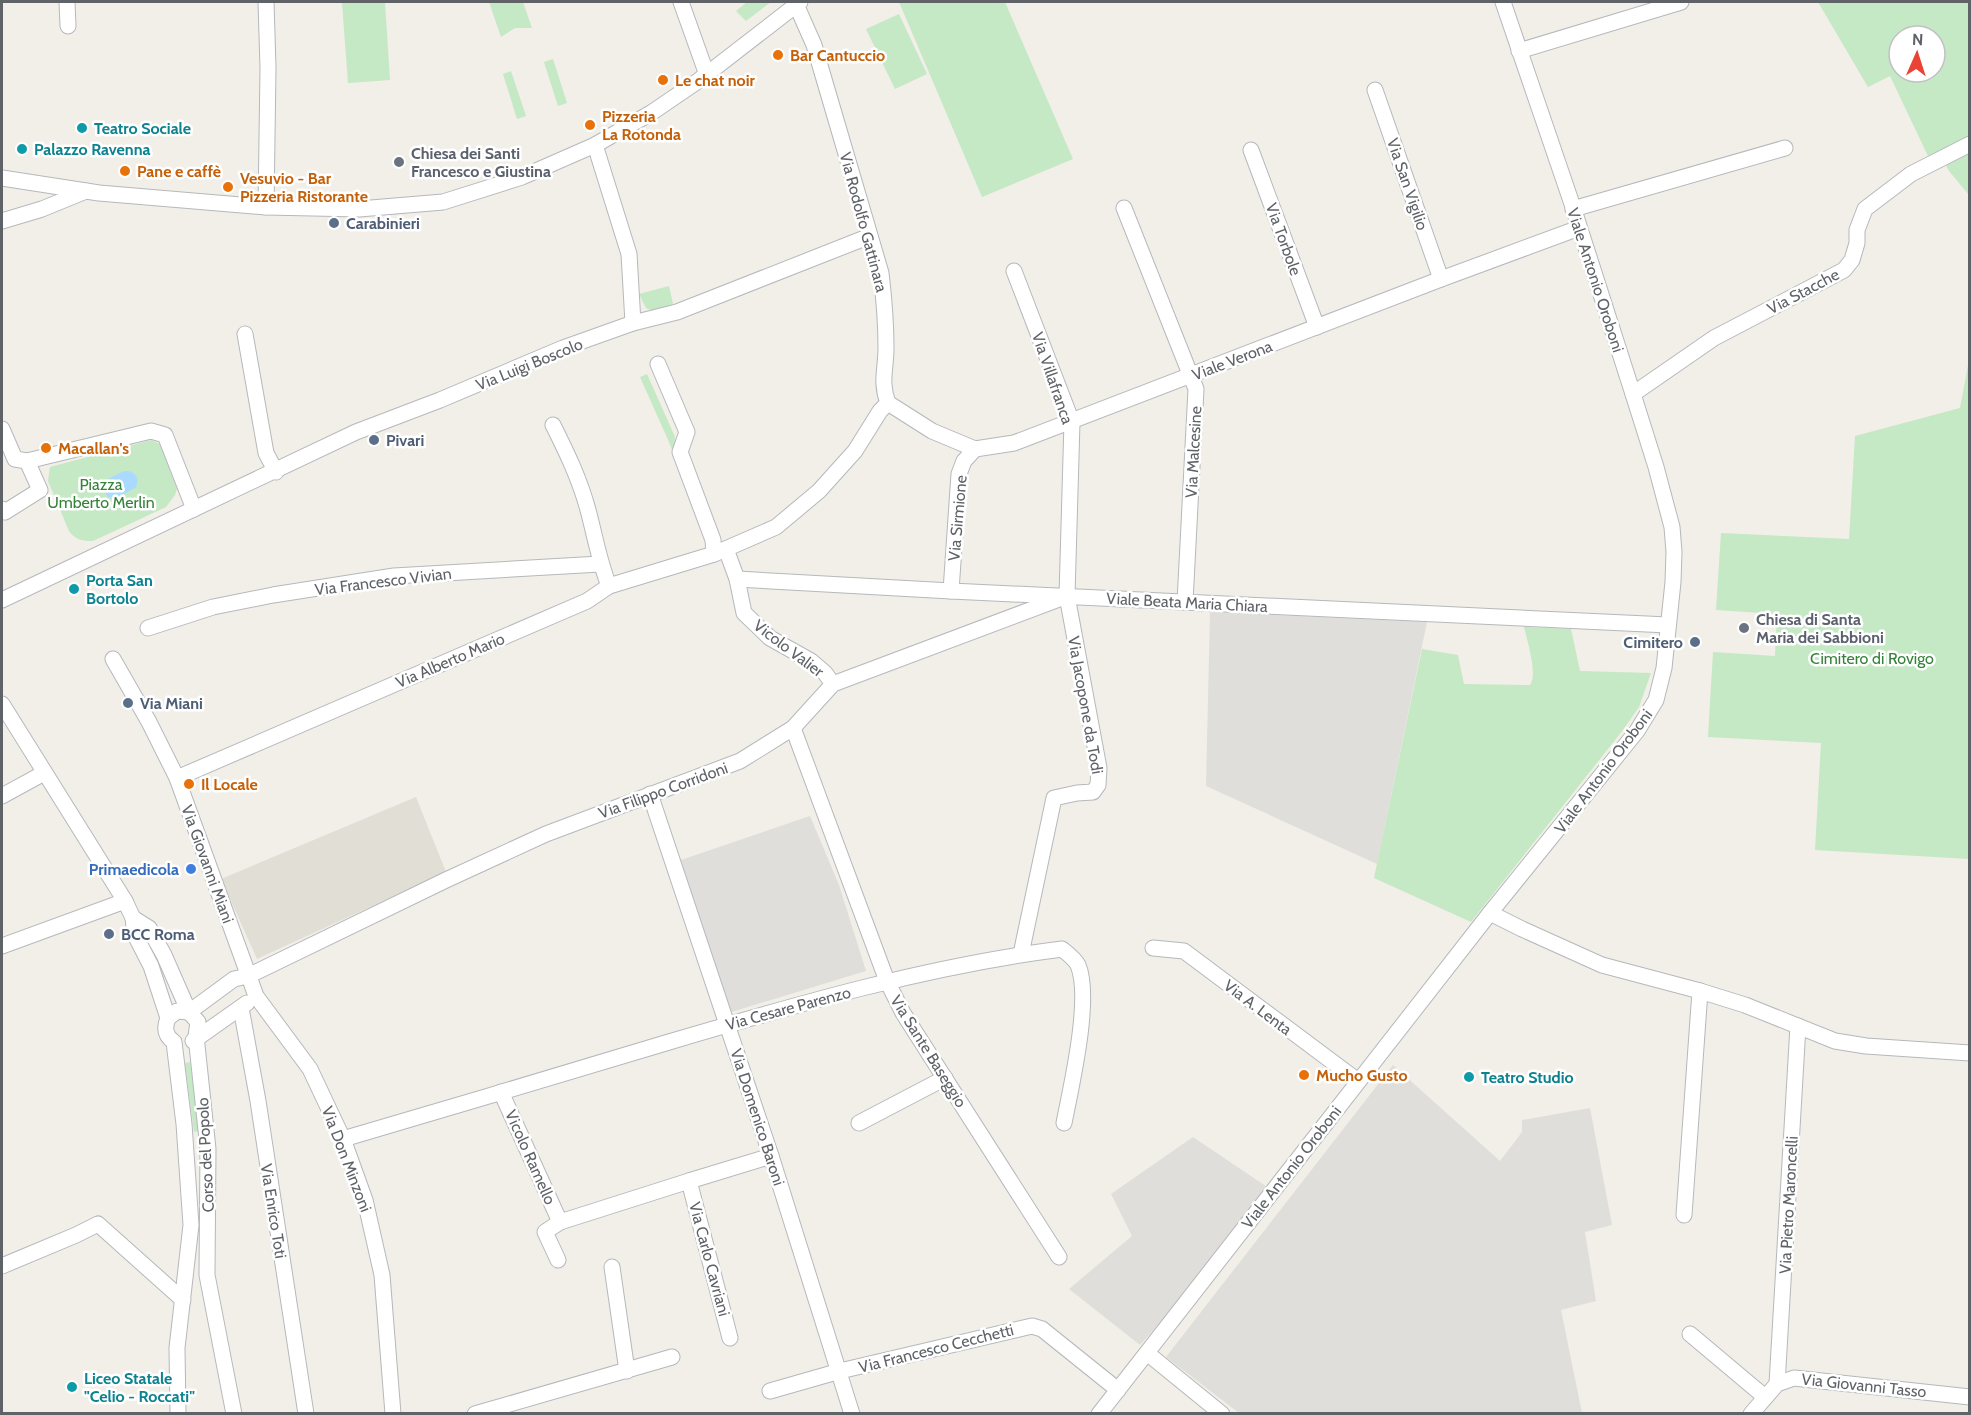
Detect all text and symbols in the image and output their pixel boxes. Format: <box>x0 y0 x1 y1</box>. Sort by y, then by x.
north arrow <box>1887 24 1947 84</box>
text: N <box>1912 30 1924 49</box>
place label: Bar Cantuccio <box>790 46 885 65</box>
marker: Bar Cantuccio <box>771 48 785 62</box>
place label: Le chat noir <box>675 71 756 90</box>
marker: Le chat noir <box>656 73 670 87</box>
place label: Pizzeria La Rotonda <box>602 107 681 144</box>
marker: Pizzeria La Rotonda <box>583 118 597 132</box>
place label: Teatro Sociale <box>94 119 191 138</box>
marker: Teatro Sociale <box>75 121 89 135</box>
street label: Via San Vigilio <box>1383 136 1432 233</box>
place label: Palazzo Ravenna <box>34 140 150 159</box>
marker: Palazzo Ravenna <box>15 142 29 156</box>
place label: Chiesa dei Santi Francesco e Giustina <box>411 144 551 181</box>
street label: Via Rodolfo Gattinara <box>836 150 891 294</box>
marker: Chiesa dei Santi Francesco e Giustina <box>392 155 406 169</box>
place label: Pane e caffè <box>137 162 221 181</box>
marker: Pane e caffè <box>118 164 132 178</box>
place label: Vesuvio - Bar Pizzeria Ristorante <box>240 169 368 206</box>
marker: Vesuvio - Bar Pizzeria Ristorante <box>221 180 235 194</box>
street label: Via Torbole <box>1262 200 1305 278</box>
street label: Viale Antonio Oroboni <box>1563 206 1628 355</box>
place label: Carabinieri <box>346 214 420 233</box>
marker: Carabinieri <box>327 216 341 230</box>
street label: Via Stacche <box>1764 265 1842 318</box>
street label: Via Villafranca <box>1028 330 1077 427</box>
street label: Via Luigi Boscolo <box>473 334 586 395</box>
street label: Viale Verona <box>1189 336 1275 384</box>
street label: Via Malcesine <box>1182 406 1205 498</box>
place label: Pivari <box>386 431 424 450</box>
marker: Pivari <box>367 433 381 447</box>
place label: Macallan's <box>58 439 129 458</box>
marker: Macallan's <box>39 441 53 455</box>
street label: Via Sirmione <box>944 474 971 562</box>
park label: Piazza Umberto Merlin <box>47 475 155 512</box>
street label: Via Francesco Vivian <box>314 564 453 599</box>
place label: Porta San Bortolo <box>86 571 153 608</box>
marker: Porta San Bortolo <box>67 582 81 596</box>
street label: Viale Beata Maria Chiara <box>1106 589 1268 616</box>
place label: Chiesa di Santa Maria dei Sabbioni <box>1756 610 1884 647</box>
street label: Vicolo Valier <box>750 616 828 682</box>
marker: Chiesa di Santa Maria dei Sabbioni <box>1737 621 1751 635</box>
street label: Via Alberto Mario <box>393 629 508 692</box>
place label: Cimitero <box>1623 633 1683 652</box>
street label: Via Jacopone da Todi <box>1064 635 1107 775</box>
marker: Cimitero <box>1688 635 1702 649</box>
park label: Cimitero di Rovigo <box>1810 649 1934 668</box>
place label: Via Miani <box>140 694 203 713</box>
marker: Via Miani <box>121 696 135 710</box>
street label: Viale Antonio Oroboni <box>1551 706 1656 837</box>
street label: Via Filippo Corridoni <box>596 758 730 823</box>
place label: Il Locale <box>201 775 258 794</box>
marker: Il Locale <box>182 777 196 791</box>
street label: Via Giovanni Miani <box>177 802 238 926</box>
place label: Primaedicola <box>89 860 179 879</box>
marker: Primaedicola <box>184 862 198 876</box>
place label: BCC Roma <box>121 925 195 944</box>
marker: BCC Roma <box>102 927 116 941</box>
street label: Via A. Lenta <box>1220 976 1296 1039</box>
street label: Via Cesare Parenzo <box>724 983 853 1034</box>
street label: Via Sante Baseggio <box>886 992 971 1111</box>
street label: Via Domenico Baroni <box>726 1046 789 1188</box>
place label: Mucho Gusto <box>1316 1066 1408 1085</box>
marker: Mucho Gusto <box>1297 1068 1311 1082</box>
place label: Teatro Studio <box>1481 1068 1574 1087</box>
marker: Teatro Studio <box>1462 1070 1476 1084</box>
street label: Corso del Popolo <box>193 1097 218 1213</box>
street label: Viale Antonio Oroboni <box>1238 1102 1345 1232</box>
street label: Via Don Minzoni <box>318 1104 375 1215</box>
street label: Vicolo Ramello <box>501 1107 560 1208</box>
street label: Via Pietro Maroncelli <box>1775 1136 1802 1274</box>
street label: Via Enrico Toti <box>257 1162 290 1260</box>
street label: Via Carlo Cavriani <box>685 1200 734 1318</box>
street label: Via Francesco Cecchetti <box>857 1320 1016 1377</box>
place label: Liceo Statale "Celio - Roccati" <box>84 1369 195 1406</box>
street label: Via Giovanni Tasso <box>1801 1369 1928 1402</box>
marker: Liceo Statale "Celio - Roccati" <box>65 1380 79 1394</box>

